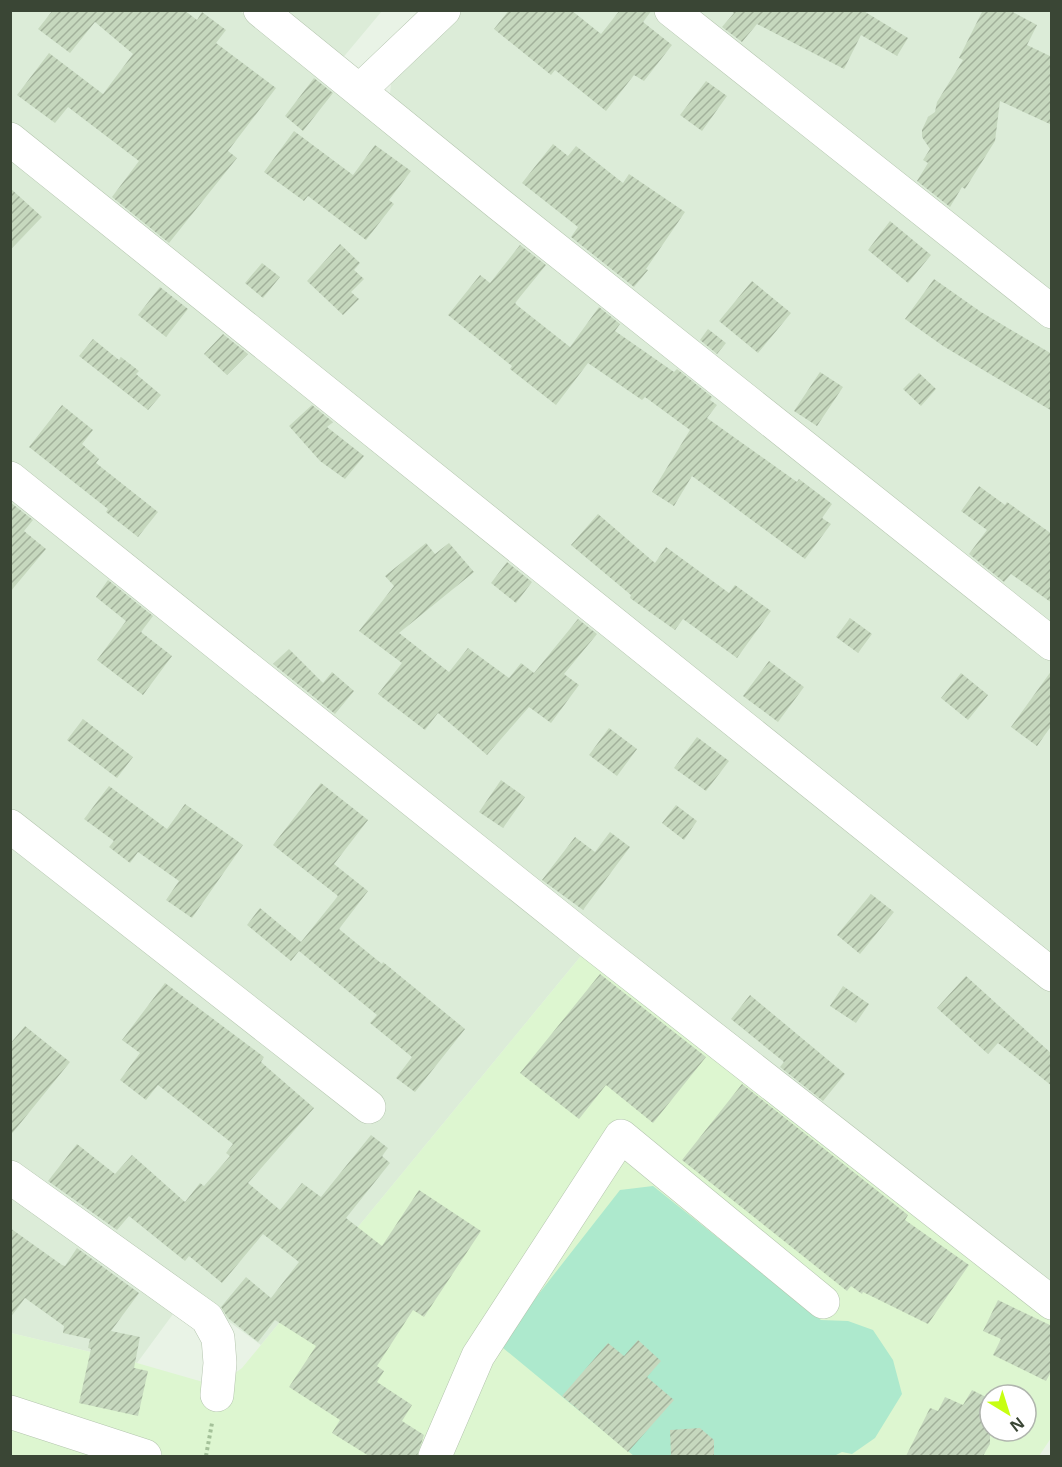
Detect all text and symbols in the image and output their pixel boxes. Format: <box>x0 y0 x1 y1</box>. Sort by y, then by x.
north arrow <box>978 1383 1038 1443</box>
text: N <box>1005 1412 1029 1437</box>

